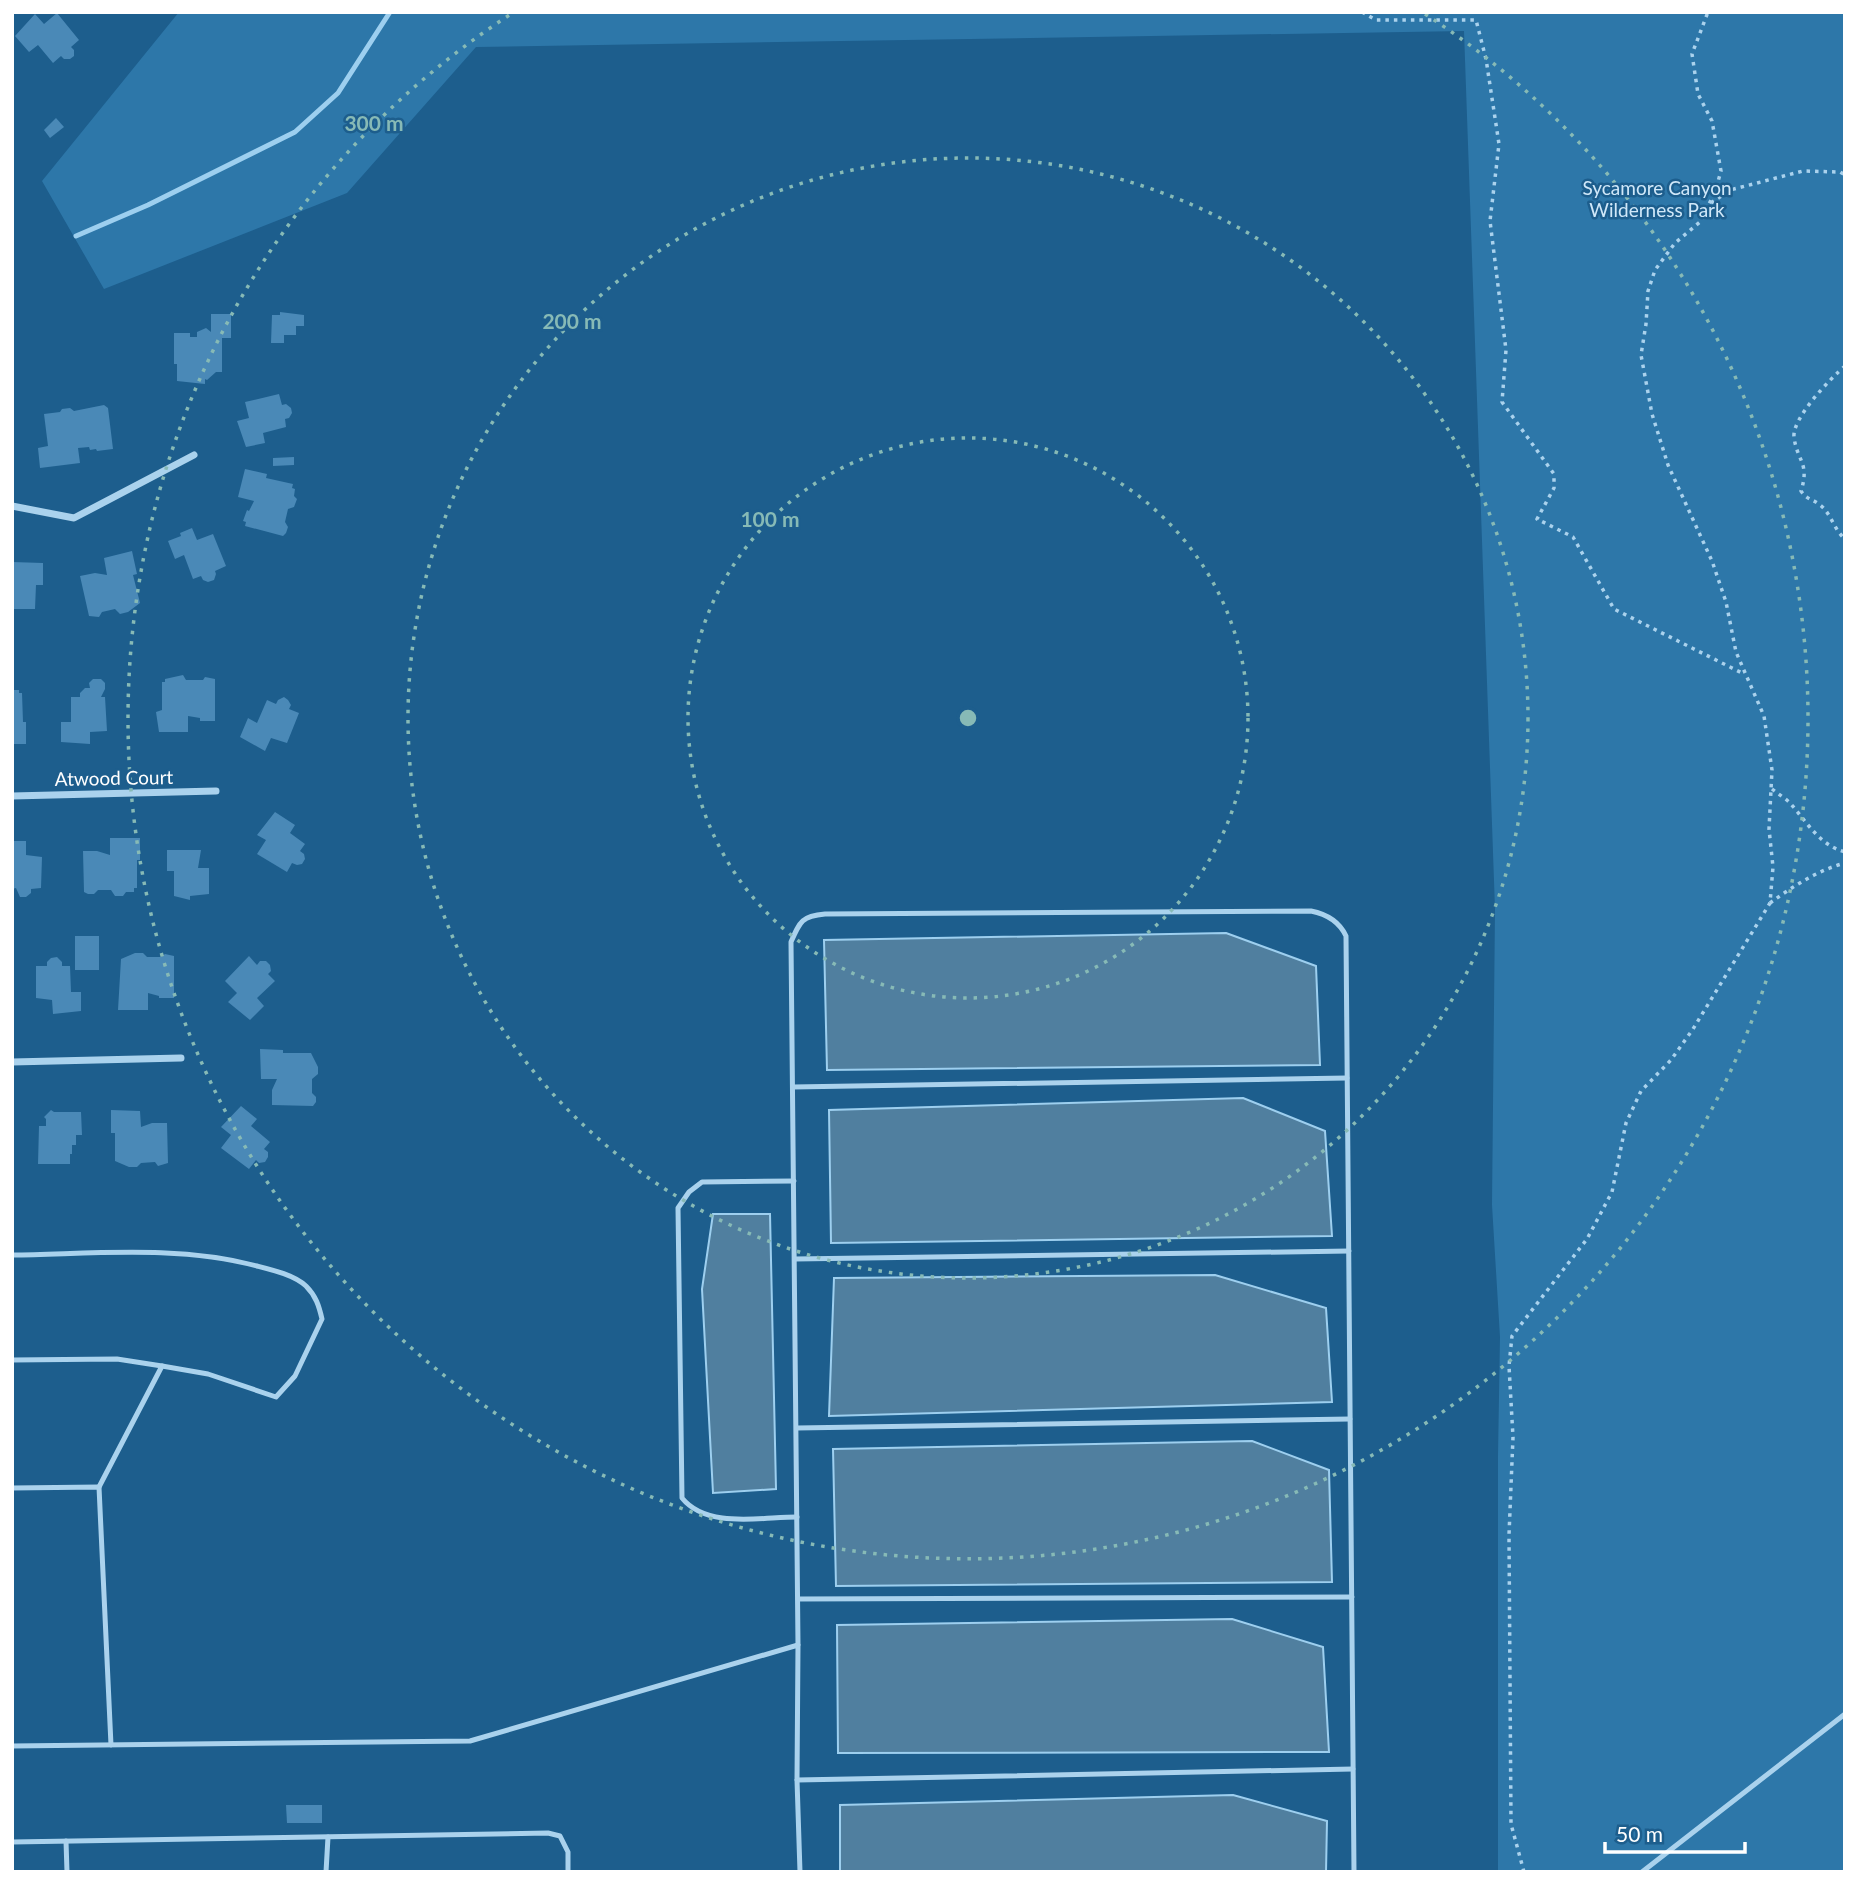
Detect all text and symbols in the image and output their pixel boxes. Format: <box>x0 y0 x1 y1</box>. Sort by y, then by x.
text: 300 m <box>344 110 404 135</box>
park label: Sycamore Canyon Wilderness Park <box>1582 176 1732 221</box>
text: 200 m <box>542 308 602 333</box>
text: 100 m <box>740 506 800 531</box>
centre of rings <box>956 706 980 730</box>
street label: Atwood Court <box>55 765 174 790</box>
scale bar <box>1605 1811 1745 1855</box>
text: 50 m <box>1616 1821 1663 1846</box>

